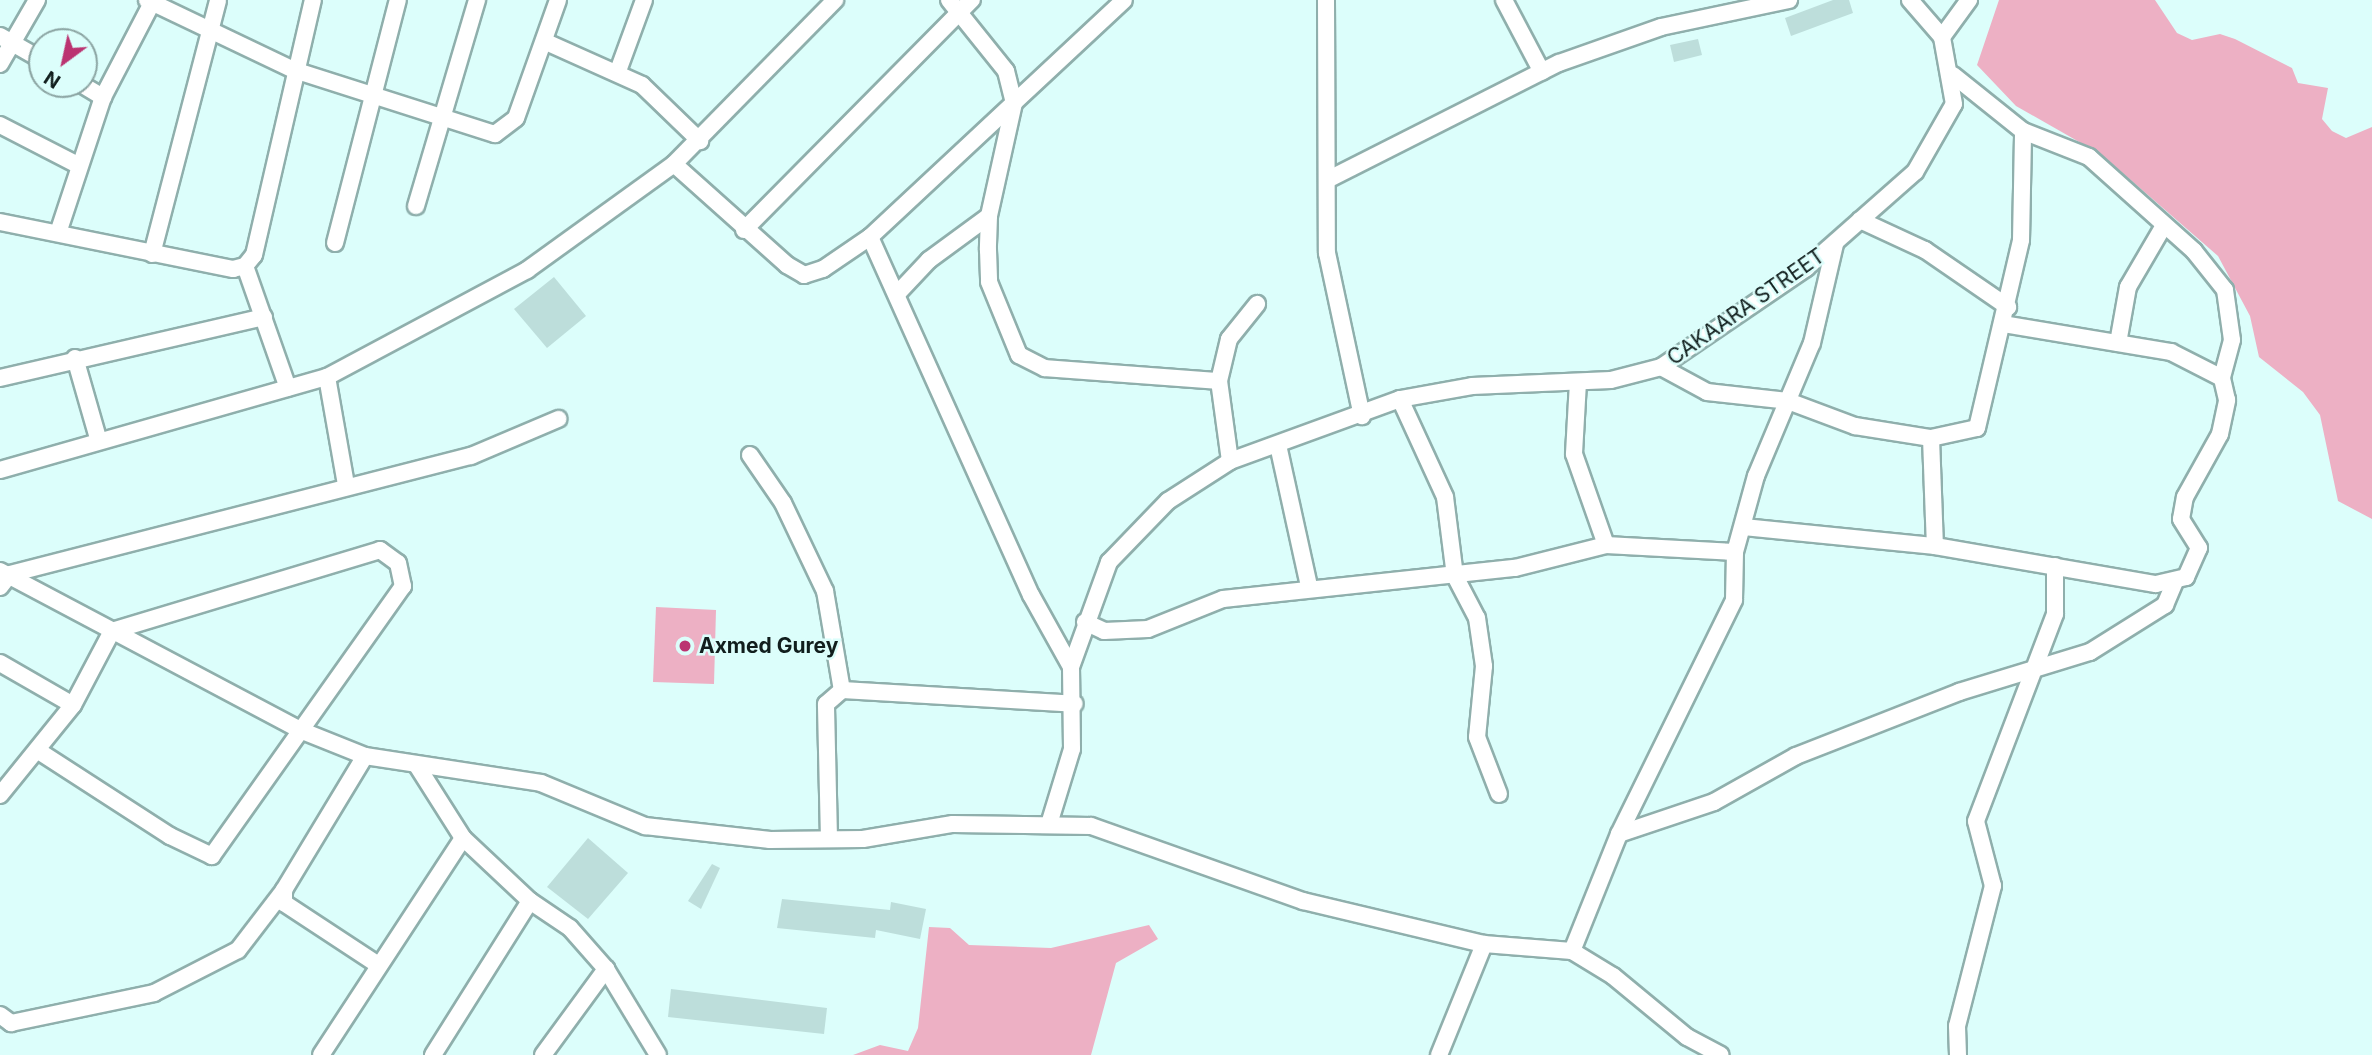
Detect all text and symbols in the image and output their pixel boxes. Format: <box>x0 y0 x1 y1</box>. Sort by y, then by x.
north arrow <box>28 28 98 98</box>
text: N <box>40 66 65 93</box>
street label: CAKAARA STREET <box>1663 243 1829 371</box>
place label: Axmed Gurey <box>699 633 838 659</box>
marker: Axmed Gurey <box>677 638 693 654</box>

